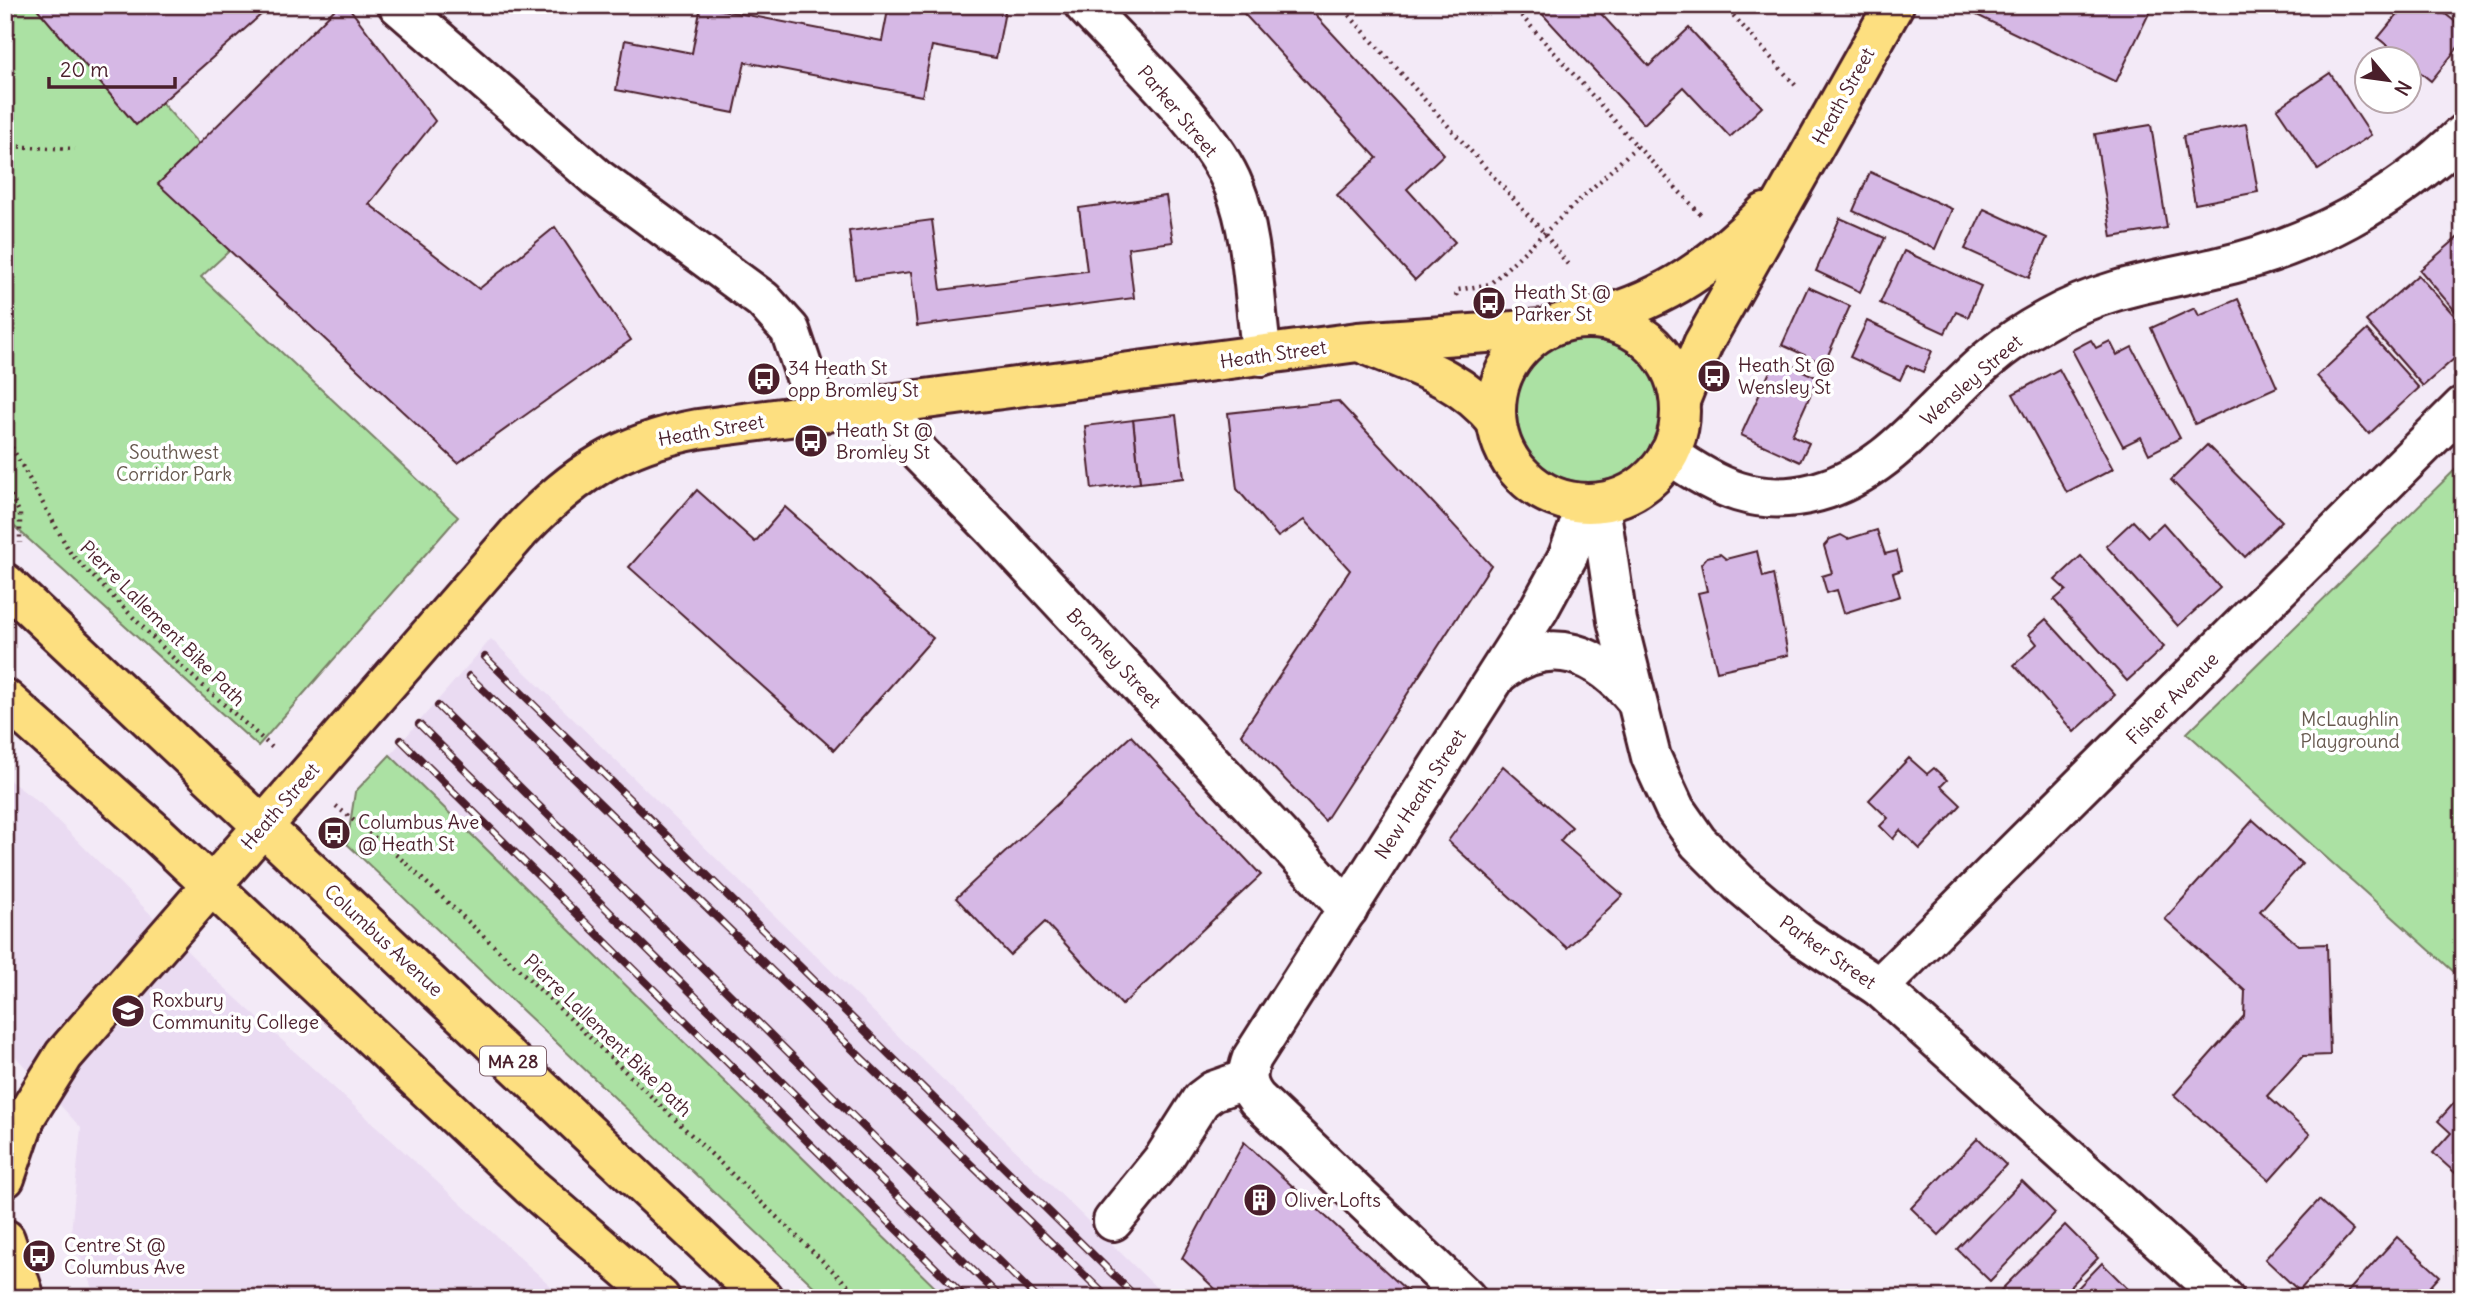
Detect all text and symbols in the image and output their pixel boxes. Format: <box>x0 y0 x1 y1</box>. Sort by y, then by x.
street label: Heath Street <box>1807 43 1879 149</box>
scale bar <box>49 46 175 90</box>
north arrow <box>2352 46 2422 116</box>
text: 20 m <box>60 56 109 83</box>
street label: Parker Street <box>1133 60 1223 162</box>
text: N <box>2389 77 2417 100</box>
place label: Heath St @ Parker St <box>1514 280 1611 326</box>
bus stop icon: Heath St @ Parker St <box>1470 284 1508 322</box>
street label: Wensley Street <box>1915 329 2027 431</box>
street label: Heath Street <box>1218 335 1328 373</box>
place label: Heath St @ Wensley St <box>1738 353 1835 399</box>
place label: 34 Heath St opp Bromley St <box>788 356 919 402</box>
bus stop icon: Heath St @ Wensley St <box>1695 357 1733 395</box>
bus stop icon: 34 Heath St opp Bromley St <box>745 360 783 398</box>
street label: Heath Street <box>656 409 766 451</box>
place label: Heath St @ Bromley St <box>836 418 933 464</box>
bus stop icon: Heath St @ Bromley St <box>792 422 830 460</box>
park label: Southwest Corridor Park <box>116 440 232 486</box>
street label: Pierre Lallement Bike Path <box>75 535 251 711</box>
street label: Bromley Street <box>1062 603 1166 713</box>
street label: Fisher Avenue <box>2121 647 2223 749</box>
park label: McLaughlin Playground <box>2300 707 2400 753</box>
street label: New Heath Street <box>1369 725 1471 863</box>
street label: Heath Street <box>236 758 324 854</box>
place label: Columbus Ave @ Heath St <box>358 810 479 856</box>
bus stop icon: Columbus Ave @ Heath St <box>315 814 353 852</box>
street label: Columbus Avenue <box>320 879 448 1001</box>
street label: Parker Street <box>1775 910 1881 994</box>
street label: Pierre Lallement Bike Path <box>519 948 697 1122</box>
place label: Roxbury Community College <box>152 988 319 1034</box>
school or university icon: Roxbury Community College <box>109 992 147 1030</box>
road number: MA 28 <box>480 1046 546 1076</box>
building icon: Oliver Lofts <box>1241 1181 1279 1219</box>
place label: Oliver Lofts <box>1284 1188 1381 1212</box>
place label: Centre St @ Columbus Ave <box>64 1233 185 1279</box>
bus stop icon: Centre St @ Columbus Ave <box>20 1237 58 1275</box>

